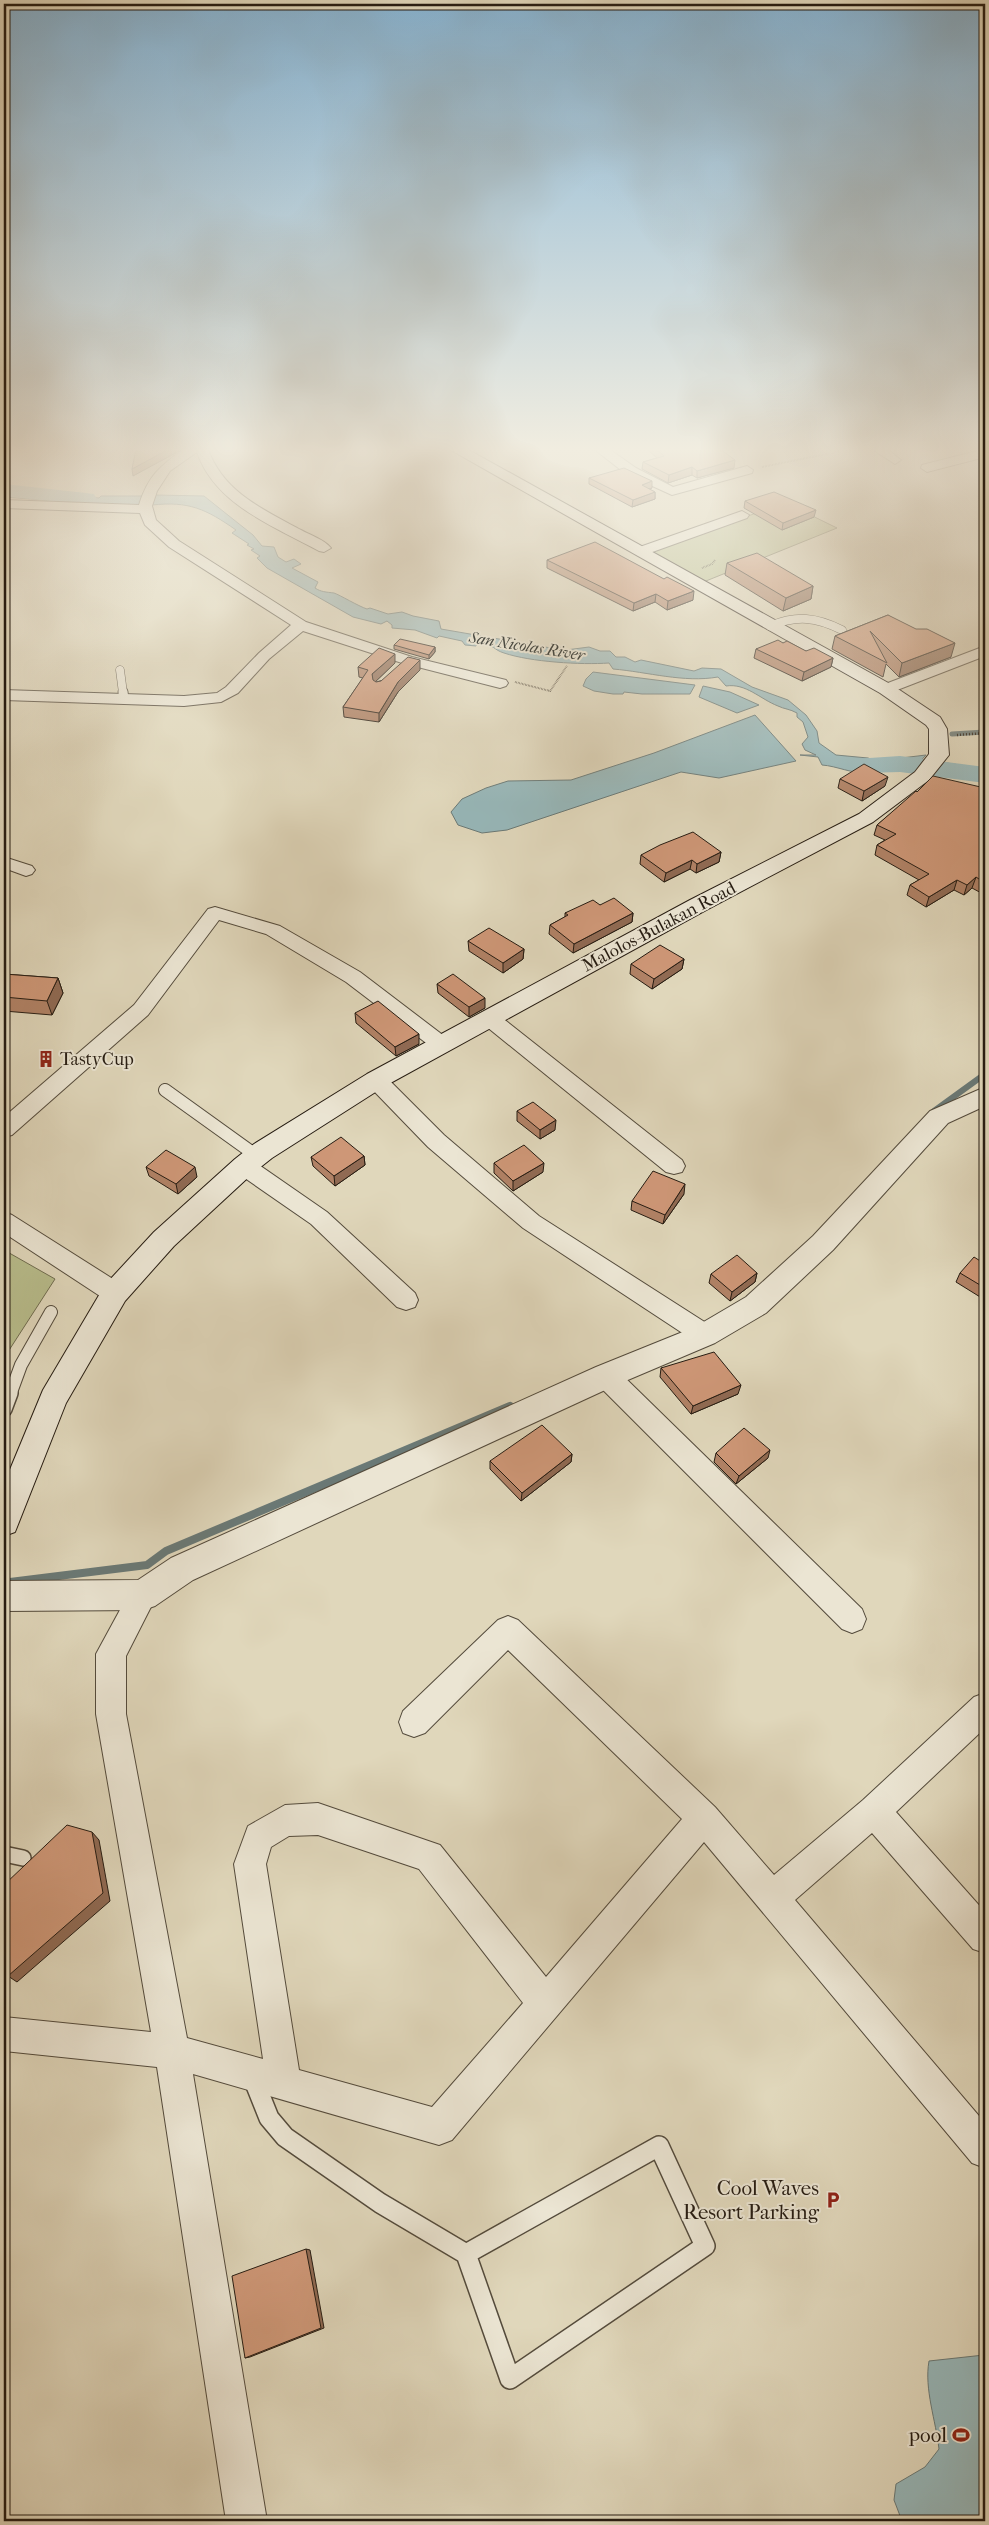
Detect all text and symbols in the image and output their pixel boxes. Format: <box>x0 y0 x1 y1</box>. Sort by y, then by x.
water label: San Nicolas River <box>467 627 588 665</box>
street label: Malolos-Bulakan Road <box>579 877 740 976</box>
building icon: TastyCup <box>36 1049 56 1069</box>
place label: TastyCup <box>60 1049 134 1070</box>
place label: Cool Waves Resort Parking <box>683 2176 820 2224</box>
parking icon: Cool Waves Resort Parking <box>823 2190 843 2210</box>
place label: pool <box>908 2423 947 2447</box>
sports icon: pool <box>951 2425 971 2445</box>

